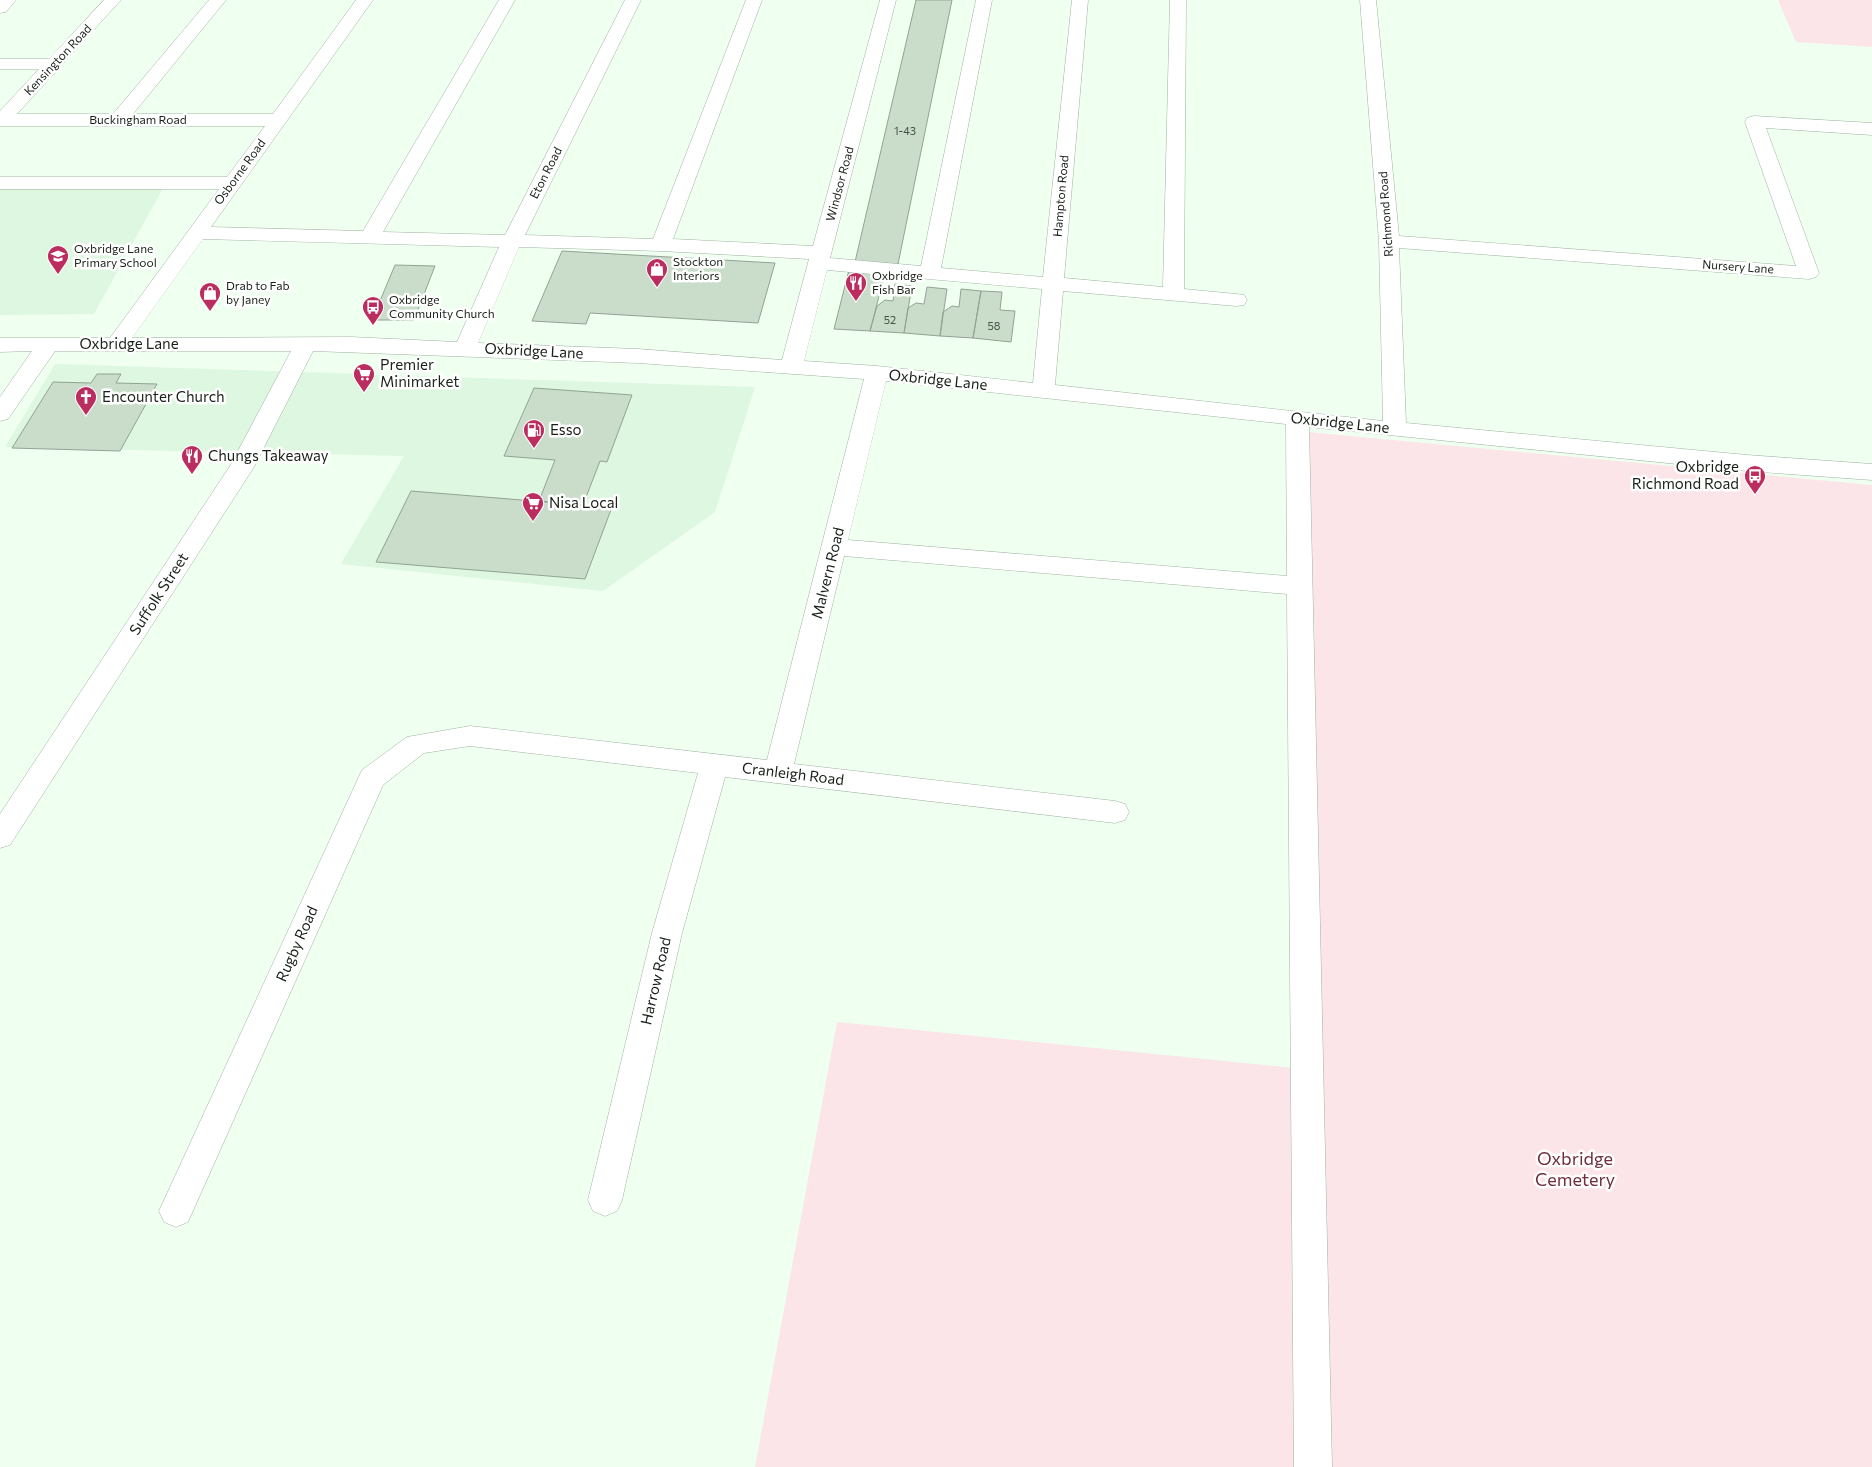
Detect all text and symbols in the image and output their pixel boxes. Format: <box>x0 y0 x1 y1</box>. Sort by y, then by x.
street label: Kensington Road <box>21 21 94 98</box>
street label: Buckingham Road <box>89 112 187 126</box>
house number: 1-43 <box>894 124 916 137</box>
street label: Osborne Road <box>211 136 268 207</box>
street label: Eton Road <box>526 144 564 201</box>
street label: Windsor Road <box>822 145 856 223</box>
street label: Hampton Road <box>1049 154 1071 237</box>
street label: Richmond Road <box>1375 171 1395 257</box>
place label: Oxbridge Lane Primary School <box>74 241 157 269</box>
school or university icon: Oxbridge Lane Primary School <box>46 244 70 275</box>
place label: Stockton Interiors <box>673 254 723 282</box>
shop icon: Stockton Interiors <box>645 257 669 288</box>
street label: Nursery Lane <box>1702 257 1774 275</box>
place label: Oxbridge Fish Bar <box>872 268 923 296</box>
restaurant icon: Oxbridge Fish Bar <box>844 271 868 302</box>
place label: Drab to Fab by Janey <box>226 278 290 307</box>
shop icon: Drab to Fab by Janey <box>198 281 222 312</box>
place label: Oxbridge Community Church <box>389 292 495 320</box>
bus stop icon: Oxbridge Community Church <box>361 295 385 326</box>
house number: 52 <box>884 313 896 326</box>
house number: 58 <box>988 319 1001 332</box>
street label: Oxbridge Lane <box>79 334 179 352</box>
street label: Oxbridge Lane <box>484 338 584 362</box>
place label: Premier Minimarket <box>380 355 459 390</box>
supermarket icon: Premier Minimarket <box>352 362 376 393</box>
street label: Oxbridge Lane <box>888 365 988 393</box>
church icon: Encounter Church <box>74 385 98 416</box>
place label: Encounter Church <box>102 387 225 405</box>
street label: Oxbridge Lane <box>1290 408 1390 436</box>
fuel station icon: Esso <box>522 418 546 449</box>
place label: Esso <box>550 420 581 438</box>
restaurant icon: Chungs Takeaway <box>180 444 204 475</box>
place label: Chungs Takeaway <box>208 446 329 464</box>
place label: Oxbridge Richmond Road <box>1632 457 1739 492</box>
bus stop icon: Oxbridge Richmond Road <box>1743 464 1767 495</box>
supermarket icon: Nisa Local <box>521 491 545 522</box>
place label: Nisa Local <box>549 493 618 511</box>
street label: Malvern Road <box>807 525 847 620</box>
street label: Suffolk Street <box>125 549 191 638</box>
street label: Cranleigh Road <box>741 758 845 788</box>
street label: Rugby Road <box>271 903 321 984</box>
street label: Harrow Road <box>636 935 674 1026</box>
park label: Oxbridge Cemetery <box>1535 1147 1615 1190</box>

